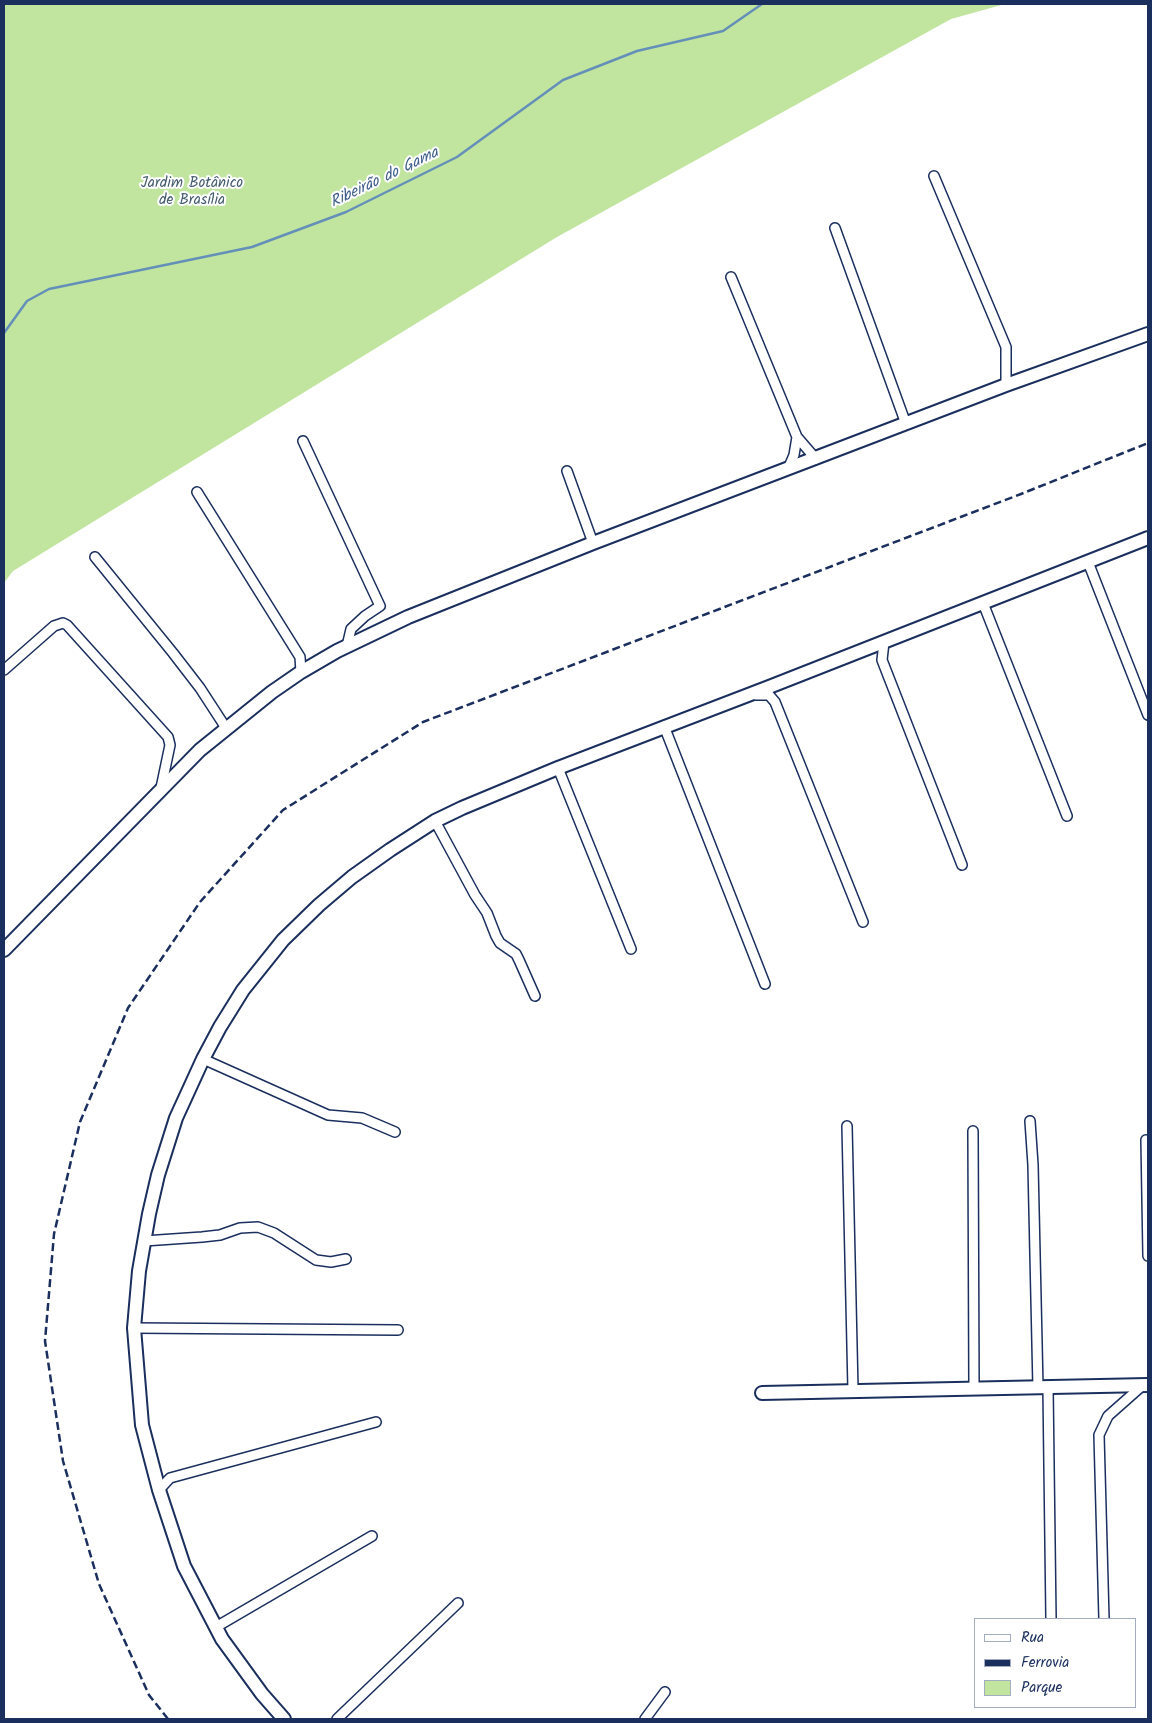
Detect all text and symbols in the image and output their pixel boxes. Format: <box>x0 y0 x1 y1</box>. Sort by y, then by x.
water label: Ribeirão do Gama <box>328 144 442 214</box>
park label: Jardim Botânico de Brasília <box>141 175 243 210</box>
legend <box>974 1618 1137 1708</box>
text: Rua <box>1021 1626 1044 1650</box>
text: Ferrovia <box>1021 1651 1069 1675</box>
text: Parque <box>1021 1676 1062 1700</box>

